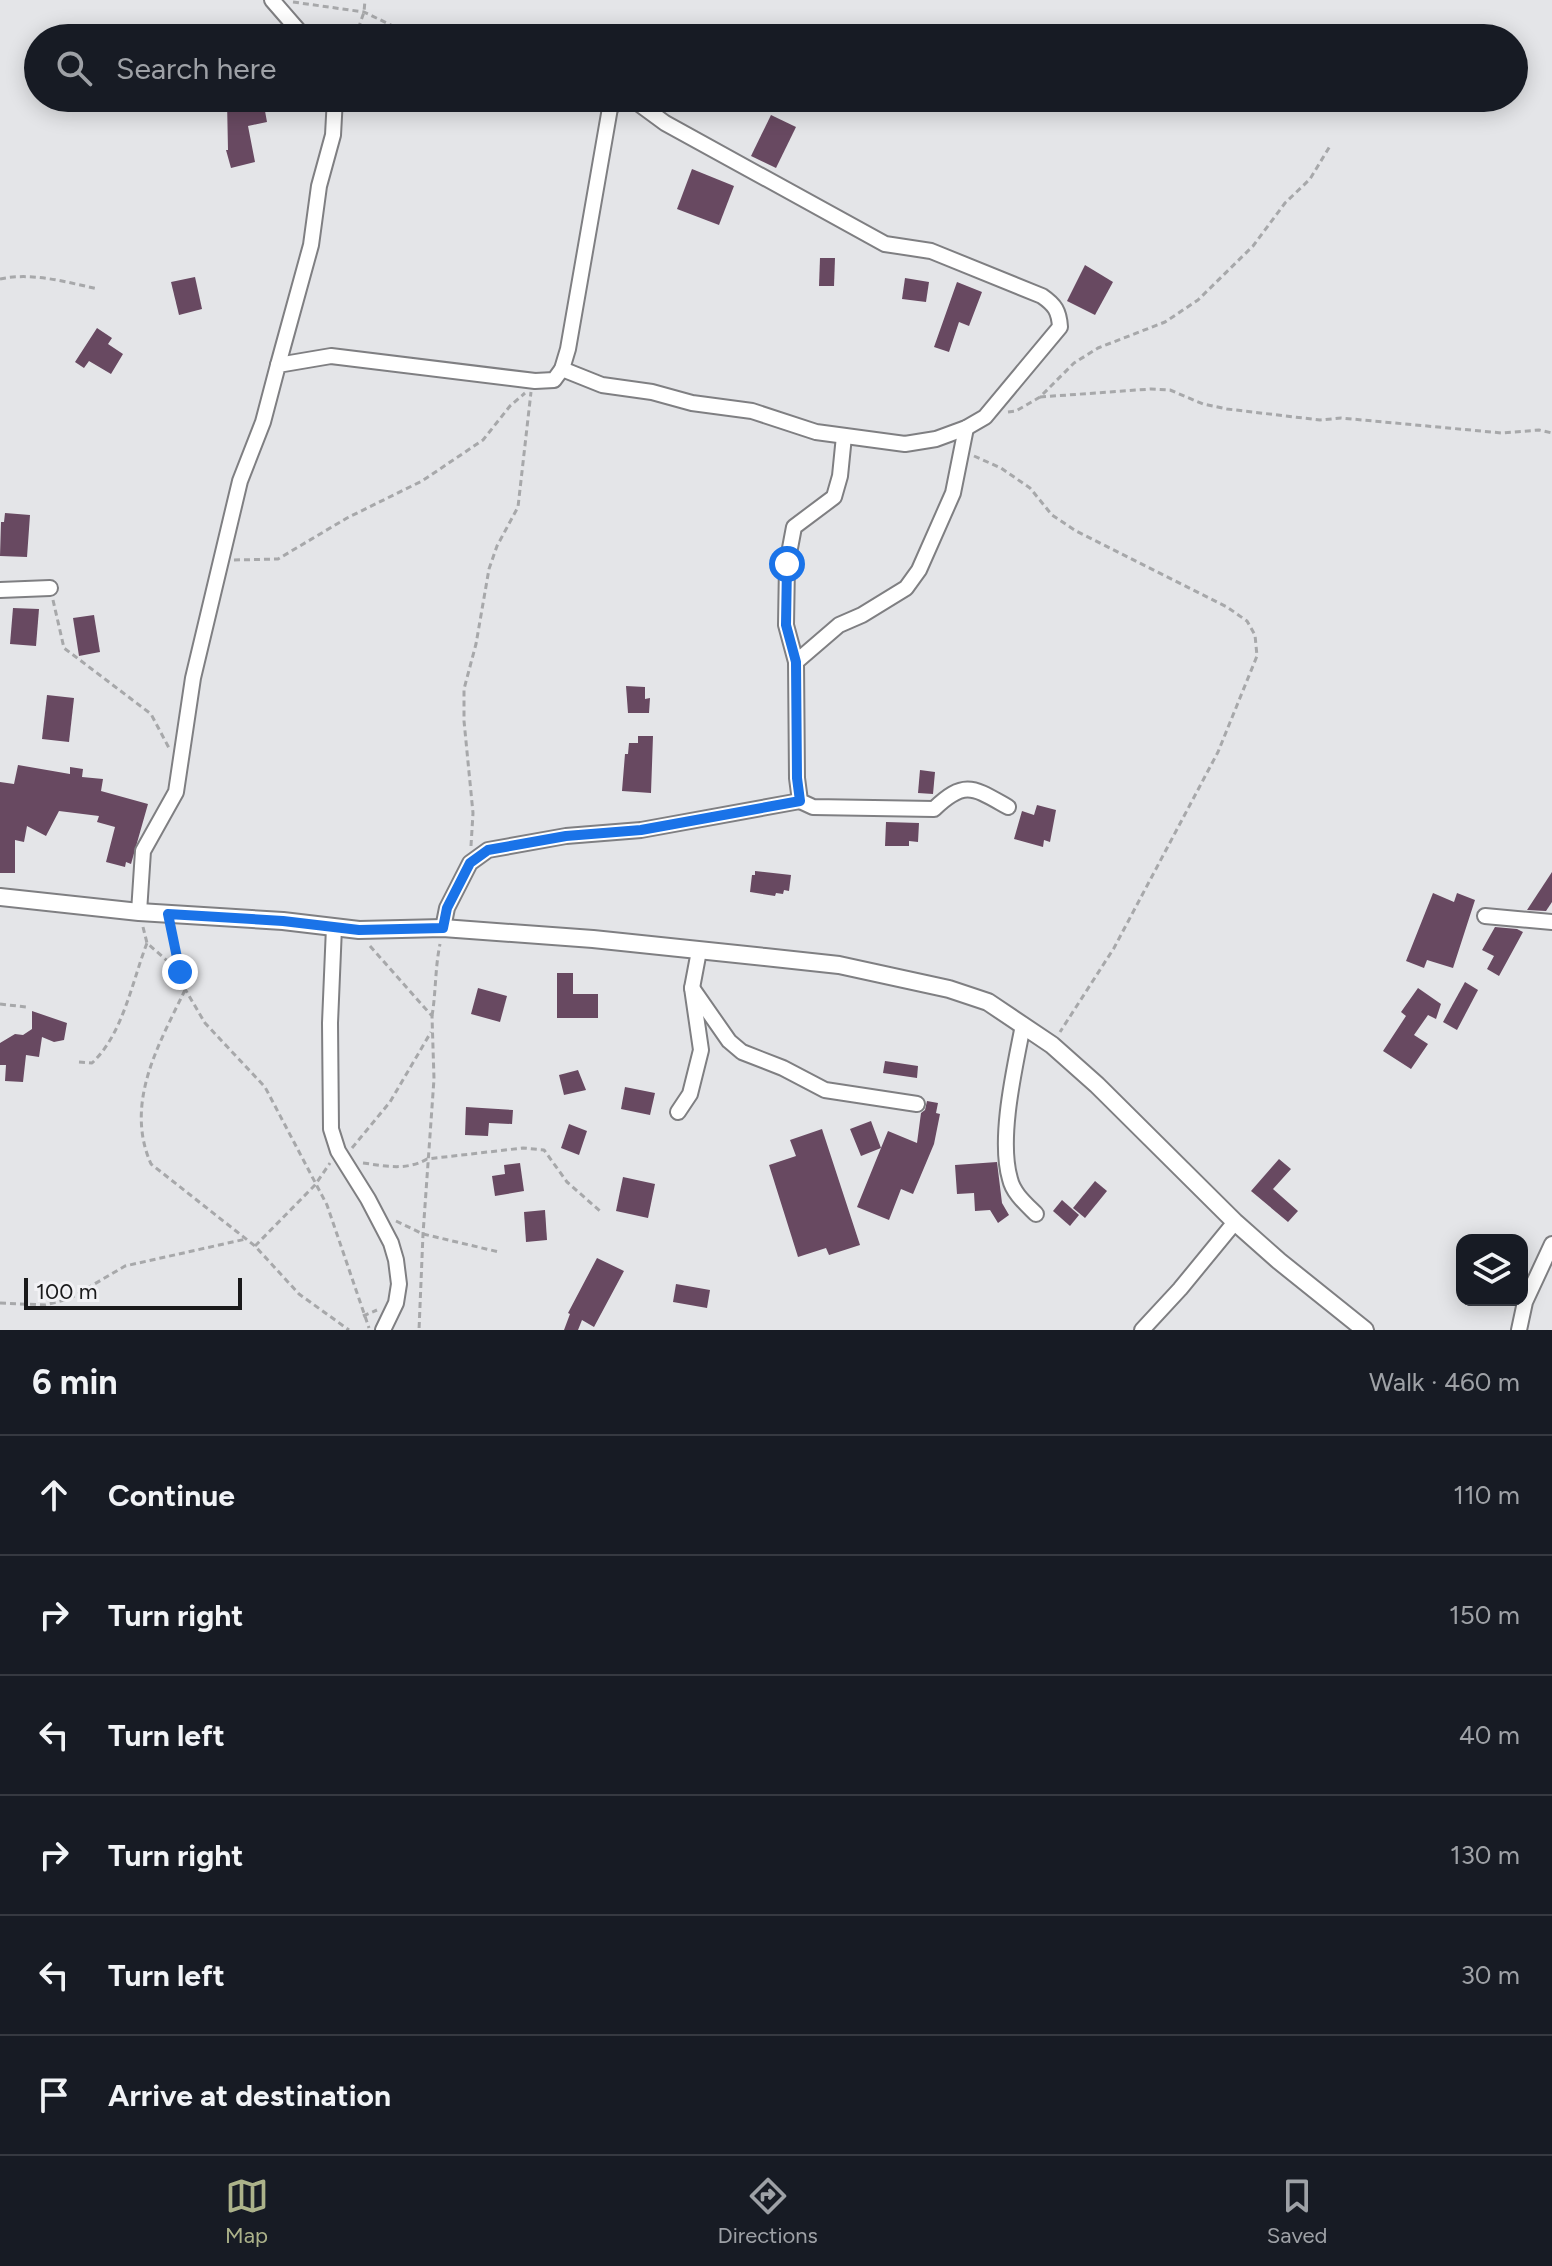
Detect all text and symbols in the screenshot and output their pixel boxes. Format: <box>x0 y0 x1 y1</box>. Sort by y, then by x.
search box <box>24 24 1528 112</box>
icon: search <box>52 46 96 90</box>
text: Search here <box>116 50 276 87</box>
route start <box>769 546 805 582</box>
route end <box>162 954 198 990</box>
map controls <box>1456 1234 1528 1306</box>
button: layers <box>1456 1234 1528 1306</box>
scale bar <box>24 1274 242 1310</box>
text: 100 m <box>36 1278 97 1305</box>
text: 6 min <box>32 1362 118 1403</box>
text: Walk · 460 m <box>1369 1366 1520 1398</box>
icon: ahead <box>32 1473 76 1517</box>
text: Continue <box>108 1477 235 1514</box>
text: 110 m <box>1453 1479 1520 1511</box>
icon: right <box>32 1593 76 1637</box>
text: Turn right <box>108 1597 243 1634</box>
text: 150 m <box>1449 1599 1520 1631</box>
icon: left <box>32 1713 76 1757</box>
text: Turn left <box>108 1717 225 1754</box>
text: 40 m <box>1459 1719 1520 1751</box>
icon: right <box>32 1833 76 1877</box>
text: Turn right <box>108 1837 243 1874</box>
text: 130 m <box>1450 1839 1520 1871</box>
icon: left <box>32 1953 76 1997</box>
text: Turn left <box>108 1957 225 1994</box>
text: 30 m <box>1461 1959 1520 1991</box>
icon: arrive <box>32 2073 76 2117</box>
text: Arrive at destination <box>108 2077 391 2114</box>
tab: Map <box>225 2174 269 2249</box>
tab: Directions <box>718 2174 818 2249</box>
tab: Saved <box>1267 2174 1327 2249</box>

